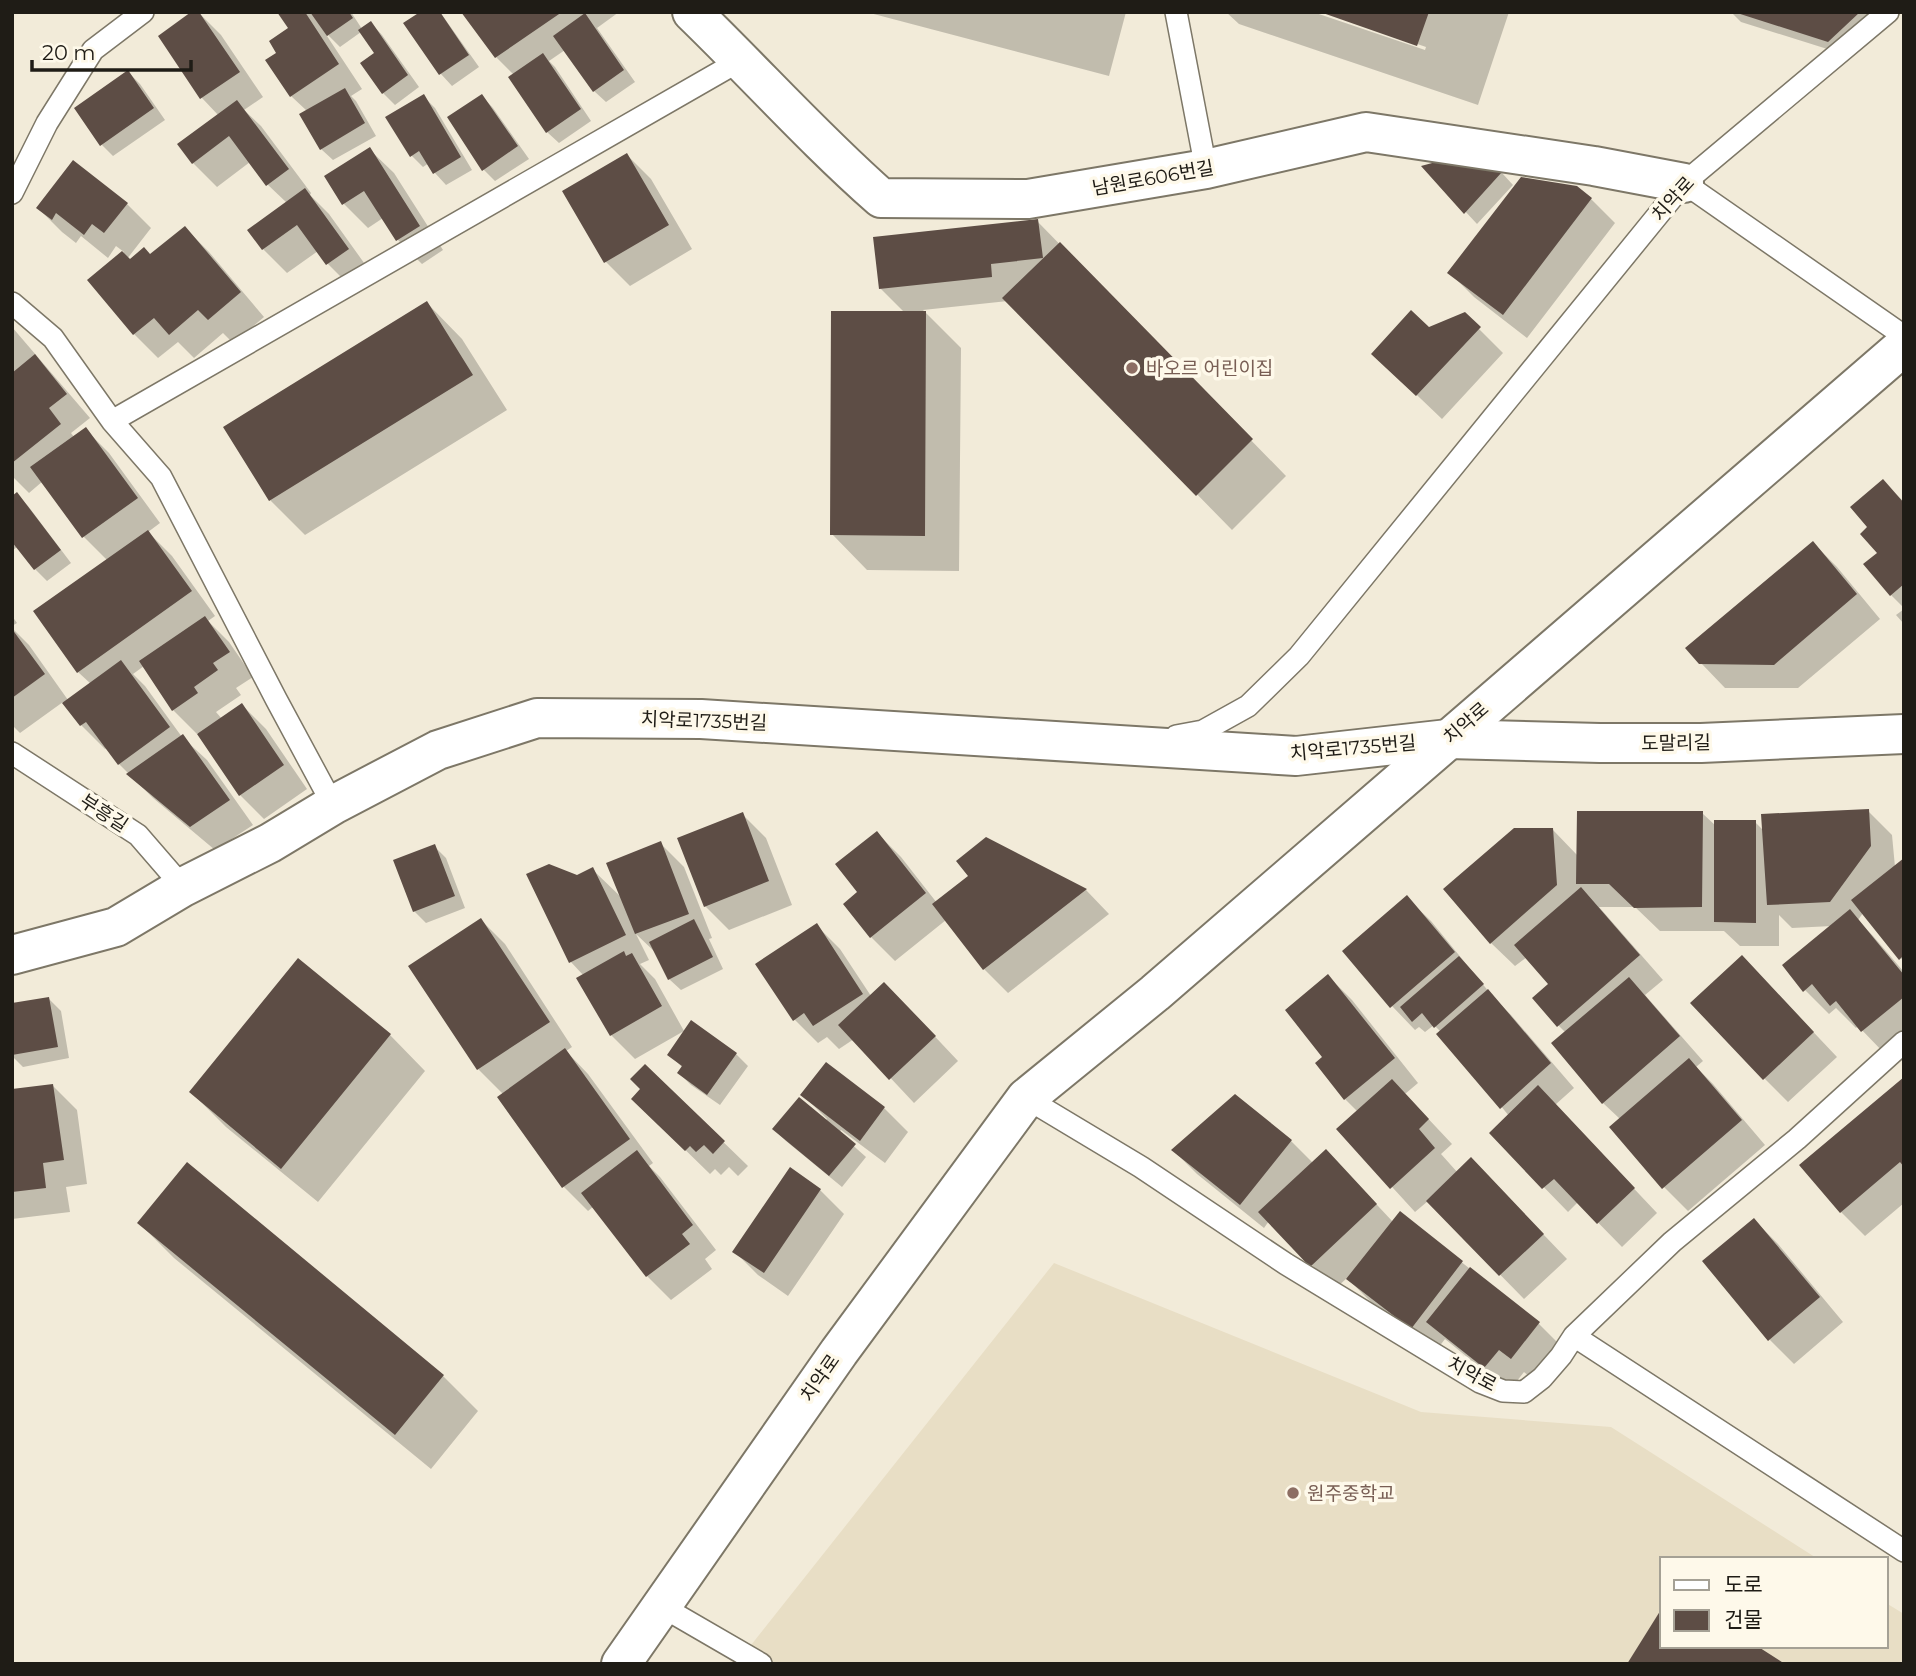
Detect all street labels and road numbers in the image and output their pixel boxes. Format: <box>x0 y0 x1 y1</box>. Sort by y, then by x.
street label: 남원로606번길 <box>1090 156 1216 200</box>
street label: 치악로 <box>1647 172 1699 226</box>
street label: 치악로 <box>1439 697 1493 749</box>
street label: 치악로1735번길 <box>640 707 768 735</box>
street label: 치악로1735번길 <box>1289 731 1417 765</box>
street label: 도말리길 <box>1641 731 1711 755</box>
street label: 부흥길 <box>76 789 132 837</box>
street label: 치악로 <box>796 1350 844 1406</box>
street label: 치악로 <box>1443 1352 1501 1396</box>

